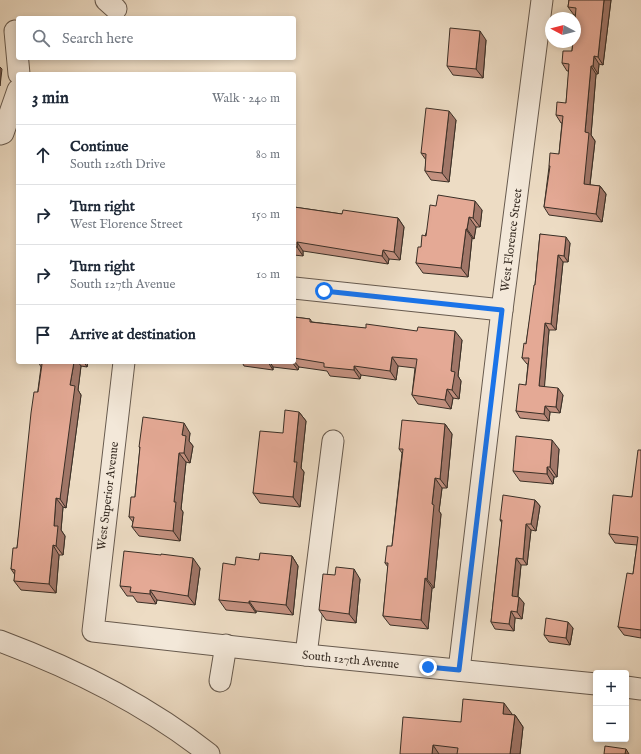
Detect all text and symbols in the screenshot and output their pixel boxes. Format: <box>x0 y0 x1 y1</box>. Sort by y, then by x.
north arrow <box>545 12 581 48</box>
search box <box>16 16 296 60</box>
icon: search <box>30 27 52 49</box>
text: Search here <box>62 29 133 48</box>
text: 3 min <box>32 88 69 109</box>
text: Walk · 240 m <box>212 90 280 107</box>
text: Continue <box>70 137 128 156</box>
icon: ahead <box>32 144 54 166</box>
text: 80 m <box>256 146 280 163</box>
text: South 126th Drive <box>70 156 166 173</box>
street label: West Florence Street <box>497 188 525 293</box>
text: Turn right <box>70 197 135 216</box>
icon: right <box>32 204 54 226</box>
text: 150 m <box>251 206 280 223</box>
text: West Florence Street <box>70 216 183 233</box>
text: Turn right <box>70 257 135 276</box>
icon: right <box>32 264 54 286</box>
text: 10 m <box>256 266 280 283</box>
text: South 127th Avenue <box>70 276 175 293</box>
route start <box>315 282 333 300</box>
icon: arrive <box>32 324 54 346</box>
text: Arrive at destination <box>70 325 196 344</box>
street label: West Superior Avenue <box>94 440 123 551</box>
street label: South 127th Avenue <box>301 647 400 672</box>
route end <box>419 658 437 676</box>
map controls <box>593 670 629 742</box>
button: + <box>593 670 629 706</box>
button: − <box>593 706 629 742</box>

